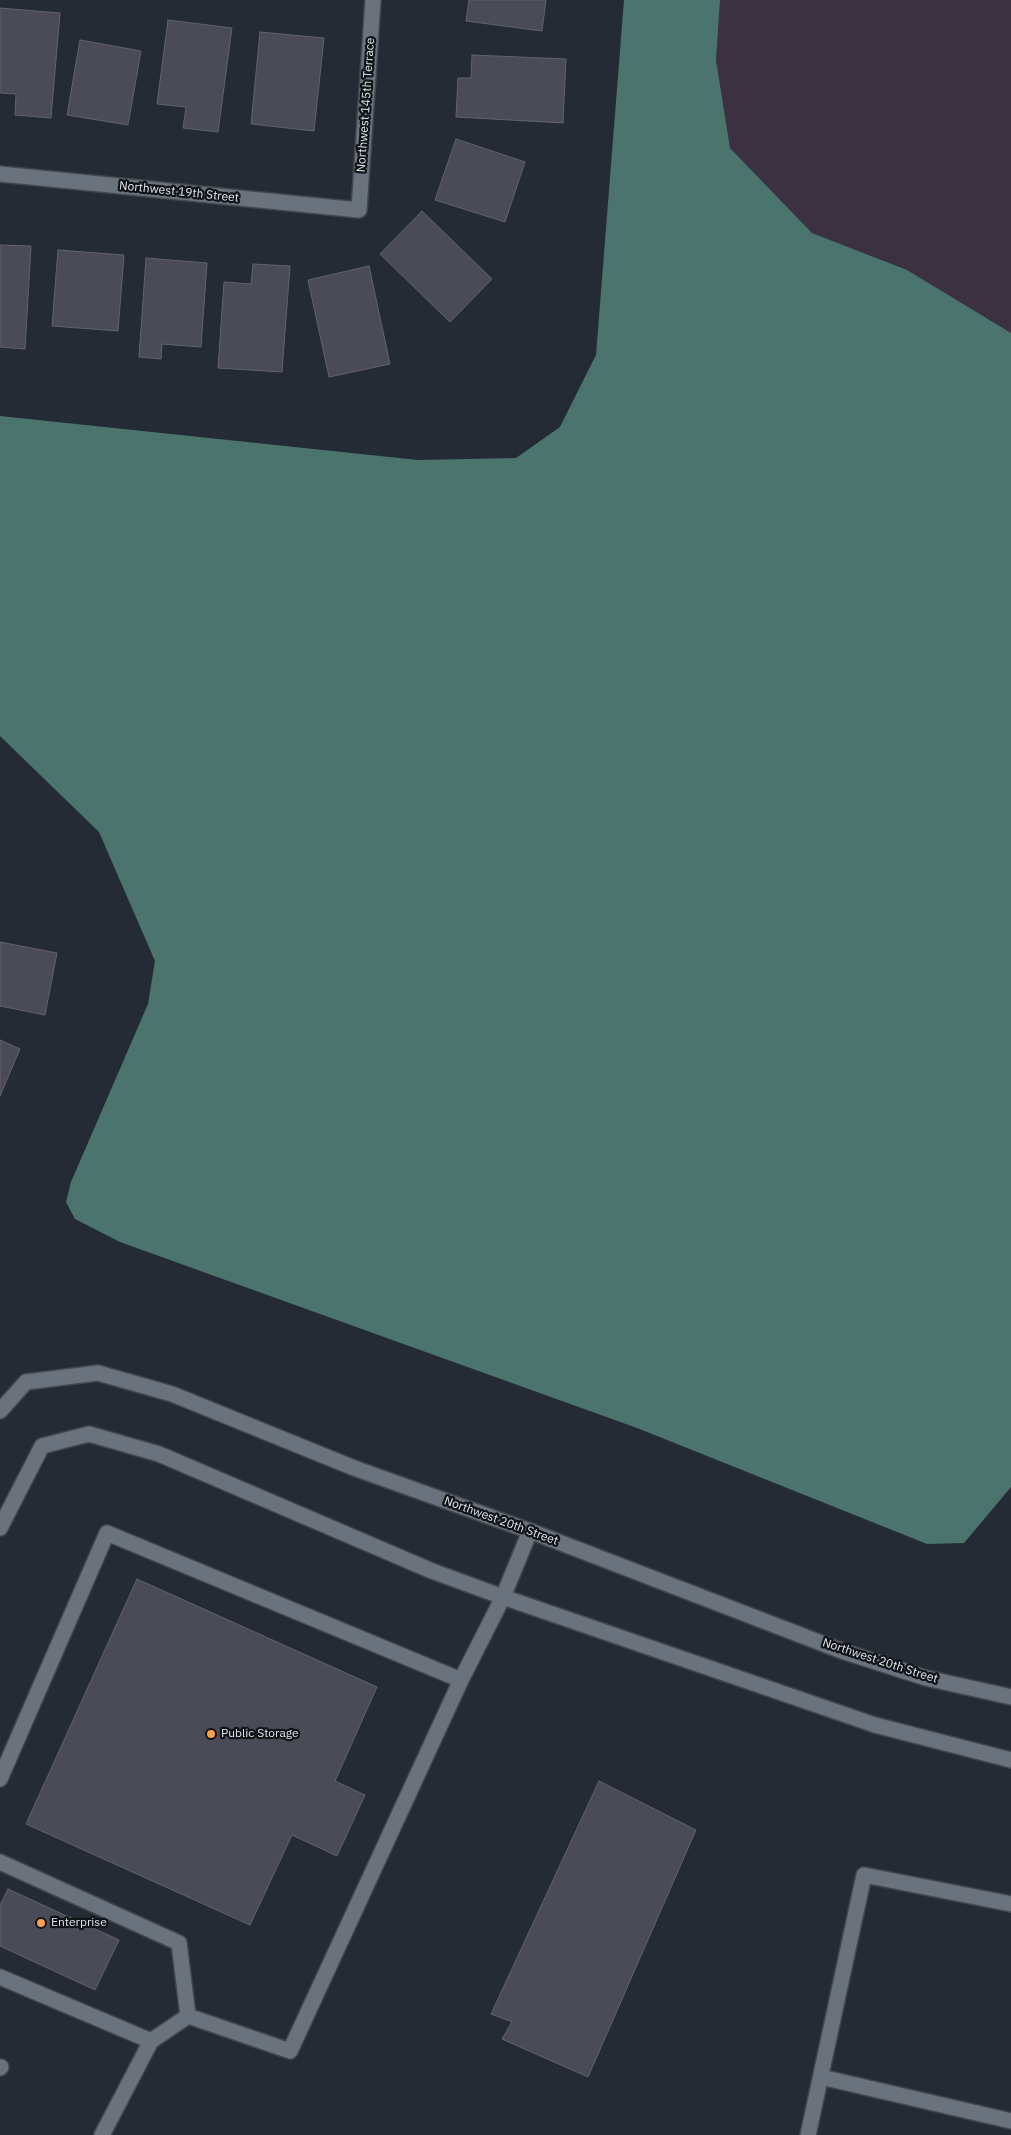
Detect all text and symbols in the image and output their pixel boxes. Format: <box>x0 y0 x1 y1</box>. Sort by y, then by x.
street label: Northwest 145th Terrace <box>354 37 378 173</box>
street label: Northwest 19th Street <box>118 179 240 205</box>
street label: Northwest 20th Street <box>442 1494 560 1548</box>
street label: Northwest 20th Street <box>821 1636 939 1686</box>
place label: Public Storage <box>221 1727 299 1741</box>
marker: Public Storage <box>205 1728 217 1740</box>
place label: Enterprise <box>51 1916 107 1930</box>
marker: Enterprise <box>35 1917 47 1929</box>

